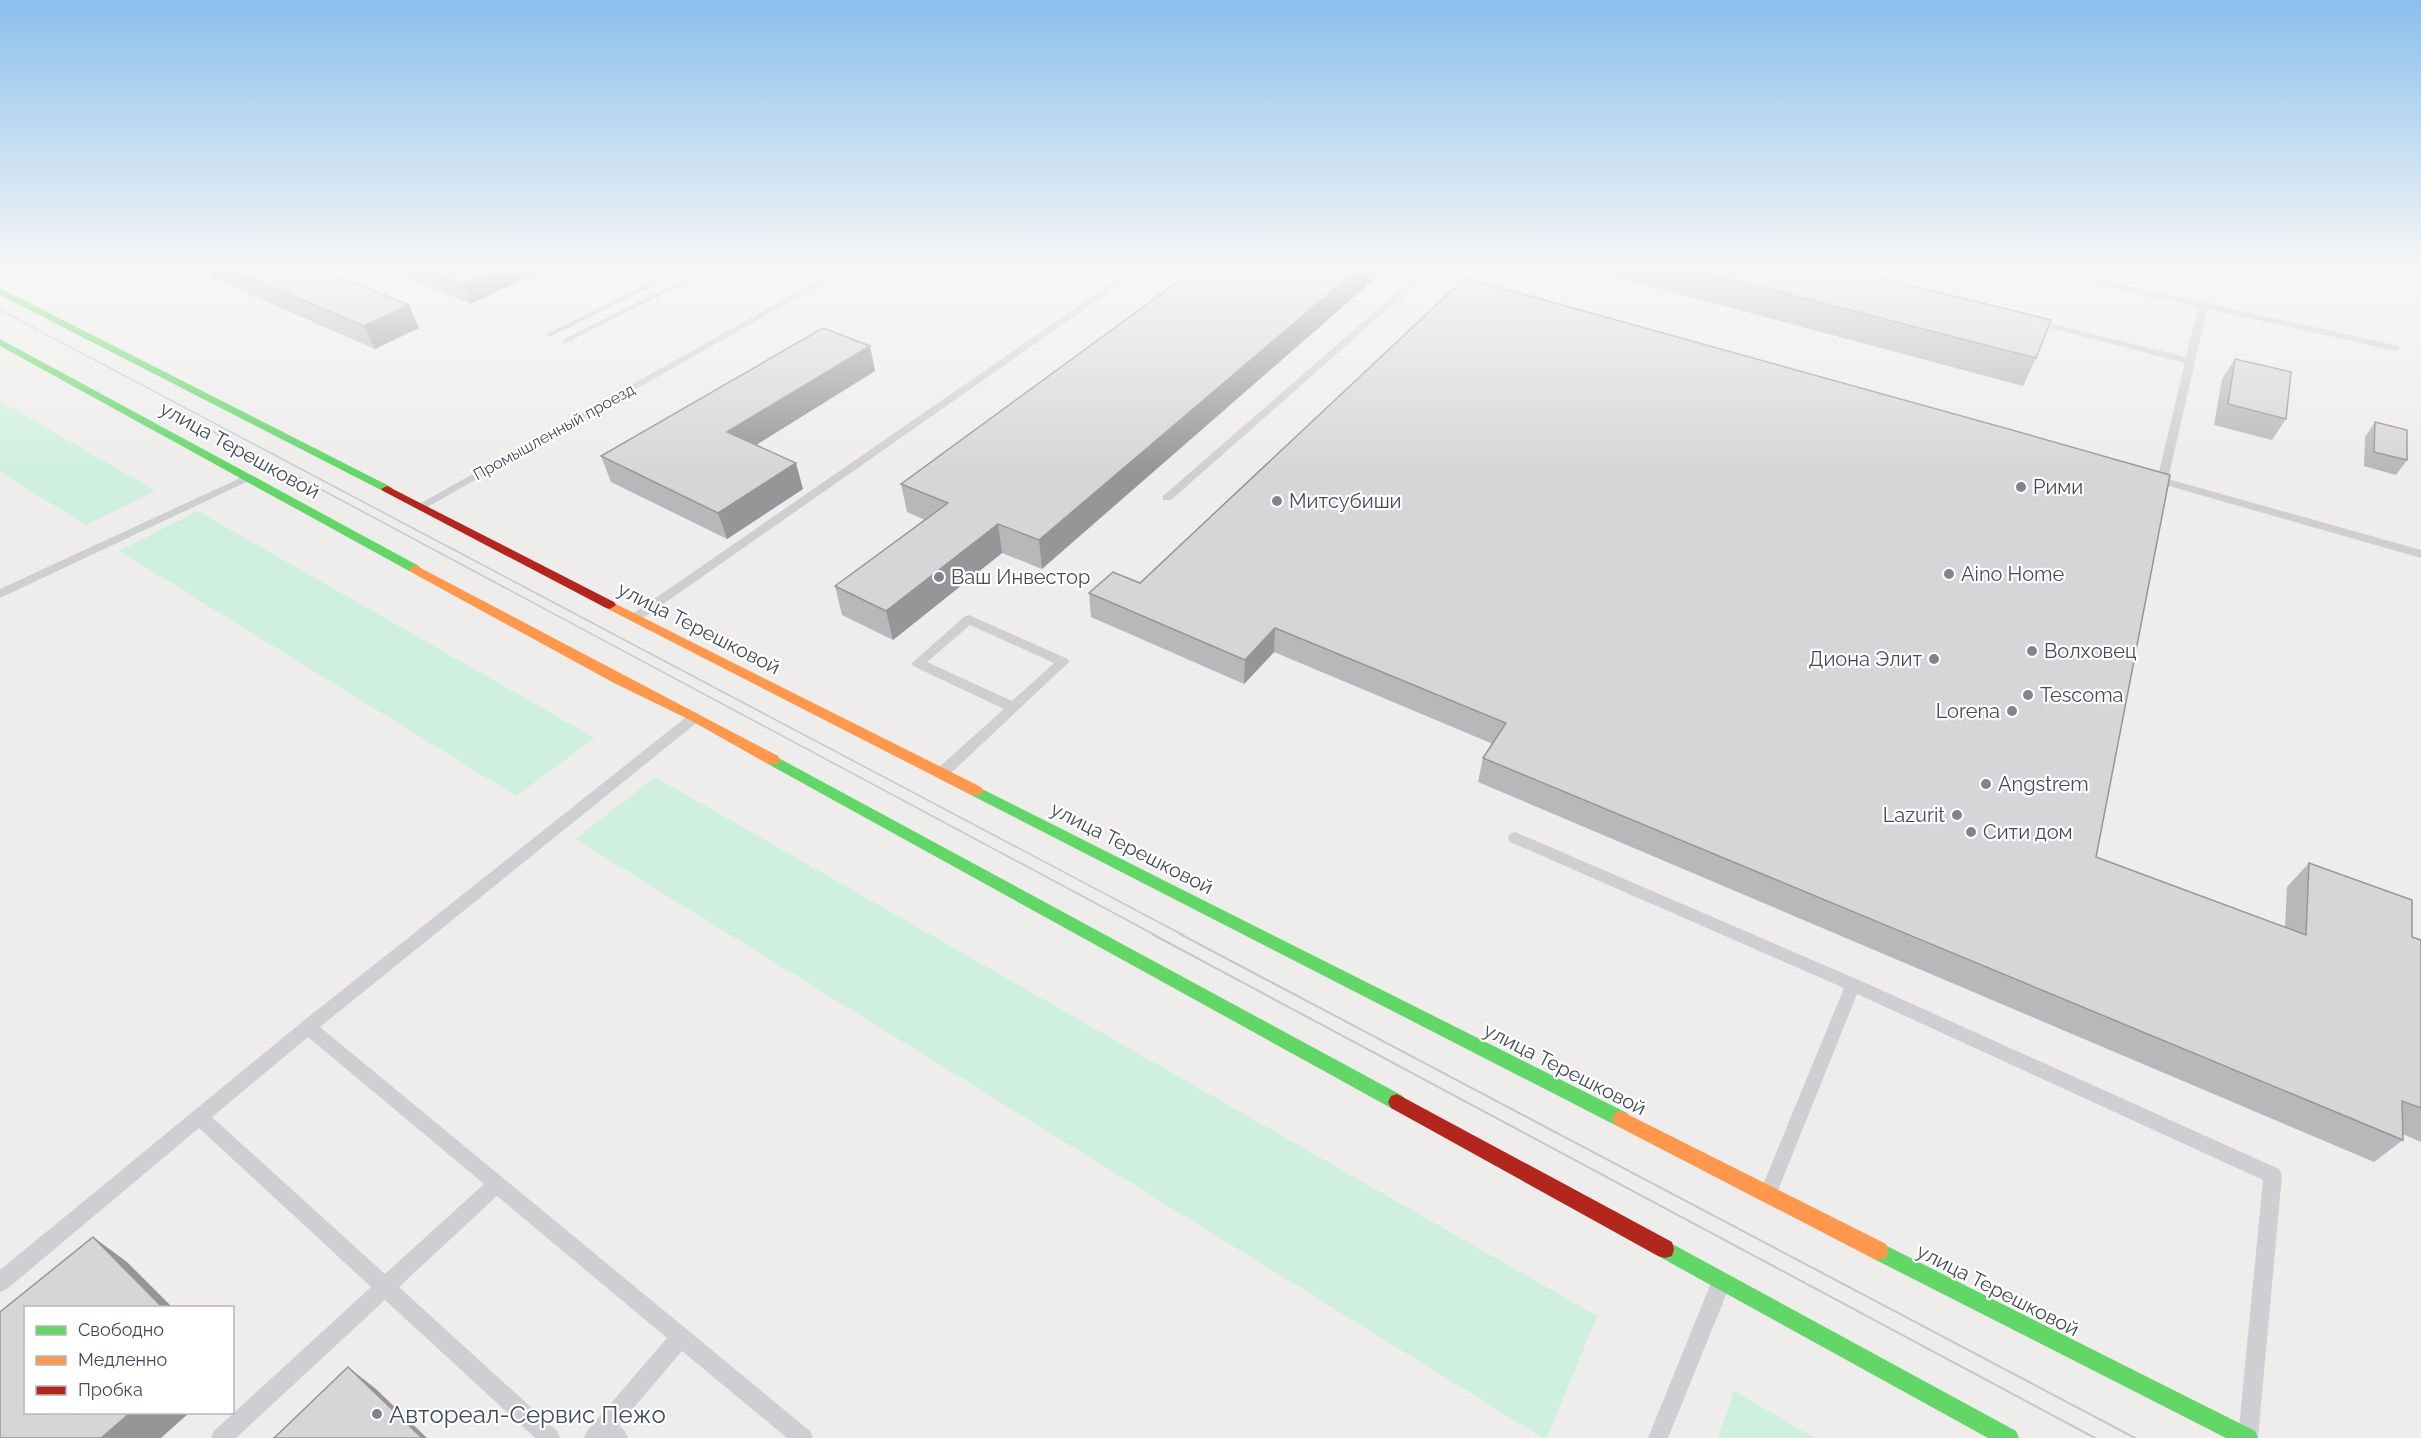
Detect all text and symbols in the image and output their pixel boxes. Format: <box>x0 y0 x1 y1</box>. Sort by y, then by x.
street label: Промышленный проезд <box>470 380 638 484</box>
street label: улица Терешковой <box>156 396 324 504</box>
place label: Рими <box>2033 475 2083 499</box>
marker: Рими <box>2014 480 2028 494</box>
place label: Митсубиши <box>1289 489 1402 513</box>
marker: Митсубиши <box>1270 494 1284 508</box>
place label: Aino Home <box>1961 562 2064 586</box>
place label: Ваш Инвестор <box>951 565 1090 589</box>
marker: Aino Home <box>1942 567 1956 581</box>
marker: Ваш Инвестор <box>932 570 946 584</box>
street label: улица Терешковой <box>614 577 784 679</box>
place label: Волховец <box>2044 639 2137 663</box>
marker: Волховец <box>2025 644 2039 658</box>
place label: Диона Элит <box>1808 647 1922 671</box>
marker: Диона Элит <box>1927 652 1941 666</box>
place label: Tescoma <box>2040 683 2123 707</box>
marker: Tescoma <box>2021 688 2035 702</box>
place label: Lorena <box>1936 699 2000 723</box>
marker: Lorena <box>2005 704 2019 718</box>
place label: Angstrem <box>1998 772 2089 796</box>
marker: Angstrem <box>1979 777 1993 791</box>
street label: улица Терешковой <box>1047 797 1217 899</box>
place label: Lazurit <box>1883 803 1945 827</box>
marker: Lazurit <box>1950 808 1964 822</box>
place label: Сити дом <box>1983 820 2073 844</box>
marker: Сити дом <box>1964 825 1978 839</box>
street label: улица Терешковой <box>1480 1018 1650 1120</box>
street label: улица Терешковой <box>1913 1239 2083 1341</box>
legend <box>24 1306 234 1414</box>
text: Свободно <box>78 1319 164 1340</box>
text: Медленно <box>78 1349 167 1370</box>
text: Пробка <box>78 1379 143 1400</box>
place label: Автореал-Сервис Пежо <box>389 1400 666 1429</box>
marker: Автореал-Сервис Пежо <box>370 1407 384 1421</box>

